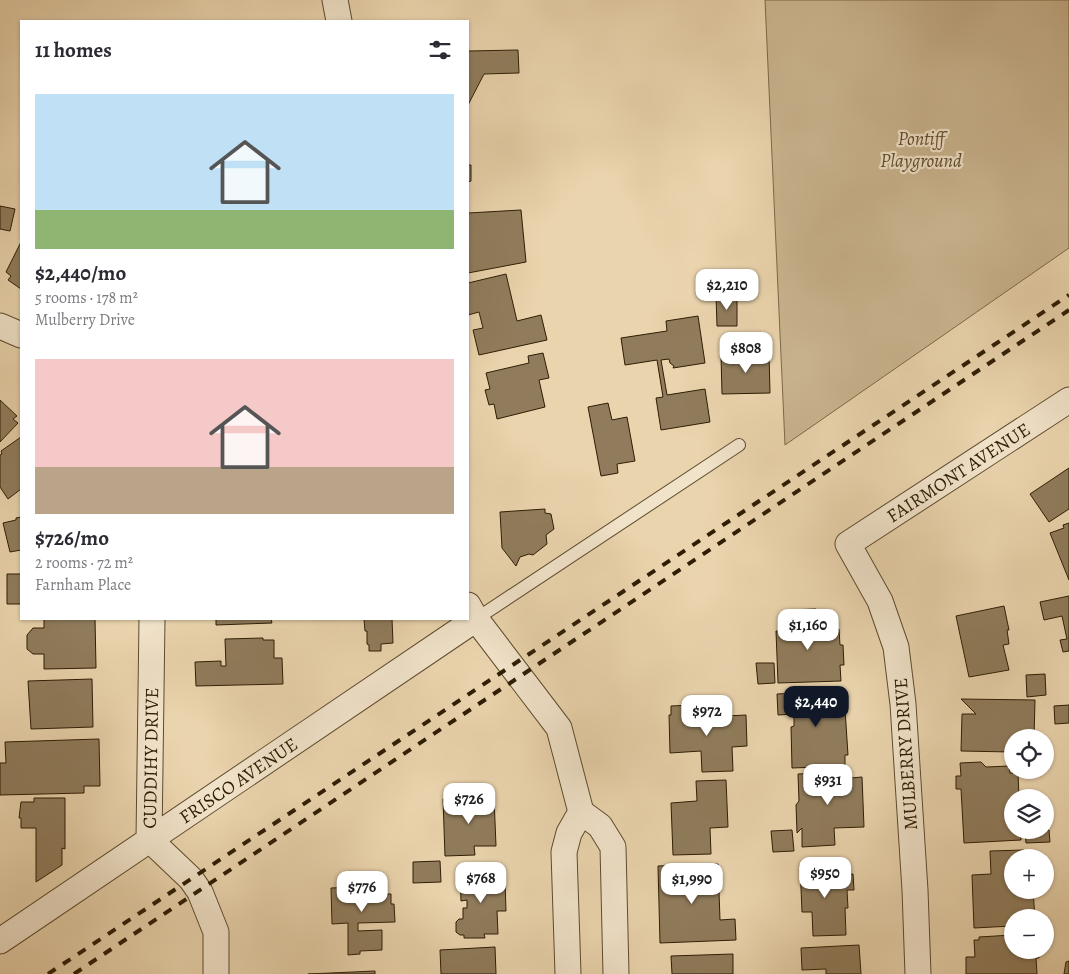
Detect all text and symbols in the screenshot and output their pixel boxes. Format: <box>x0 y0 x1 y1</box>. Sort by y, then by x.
text: 11 homes <box>35 36 112 64</box>
icon: filters <box>426 36 454 64</box>
park label: Pontiff Playground <box>880 126 962 174</box>
icon: home <box>200 127 290 217</box>
text: $2,440/mo <box>35 259 126 287</box>
pin: $2,210 <box>686 268 768 311</box>
text: $2,210 <box>707 274 748 296</box>
text: 5 rooms · 178 m² <box>35 287 138 309</box>
text: Mulberry Drive <box>35 309 135 331</box>
pin: $808 <box>716 332 776 374</box>
text: $808 <box>731 337 761 359</box>
icon: home <box>200 392 290 482</box>
street label: FAIRMONT AVENUE <box>882 417 1035 529</box>
text: $726/mo <box>35 524 109 552</box>
text: 2 rooms · 72 m² <box>35 552 133 574</box>
text: Farnham Place <box>35 574 131 596</box>
pin: $1,160 <box>767 608 849 651</box>
text: $1,160 <box>789 614 827 636</box>
street label: MULBERRY DRIVE <box>888 677 924 831</box>
pin: $2,440 <box>775 686 857 728</box>
street label: CUDDIHY DRIVE <box>137 687 165 829</box>
text: $2,440 <box>795 691 837 713</box>
pin: $972 <box>677 694 737 737</box>
text: $972 <box>692 700 722 722</box>
map controls <box>1004 729 1054 959</box>
button: locate <box>1004 729 1054 779</box>
street label: FRISCO AVENUE <box>174 732 303 830</box>
pin: $931 <box>798 764 858 806</box>
text: $931 <box>814 769 842 791</box>
pin: $726 <box>439 782 499 825</box>
text: $726 <box>454 788 484 810</box>
button: layers <box>1004 789 1054 839</box>
button: + <box>1004 849 1054 899</box>
pin: $950 <box>795 856 855 899</box>
pin: $768 <box>451 862 511 904</box>
pin: $1,990 <box>651 862 733 905</box>
text: $950 <box>810 862 840 884</box>
text: $768 <box>466 867 496 889</box>
text: $1,990 <box>672 868 712 890</box>
pin: $776 <box>332 870 392 913</box>
text: $776 <box>348 876 376 898</box>
button: − <box>1004 909 1054 959</box>

